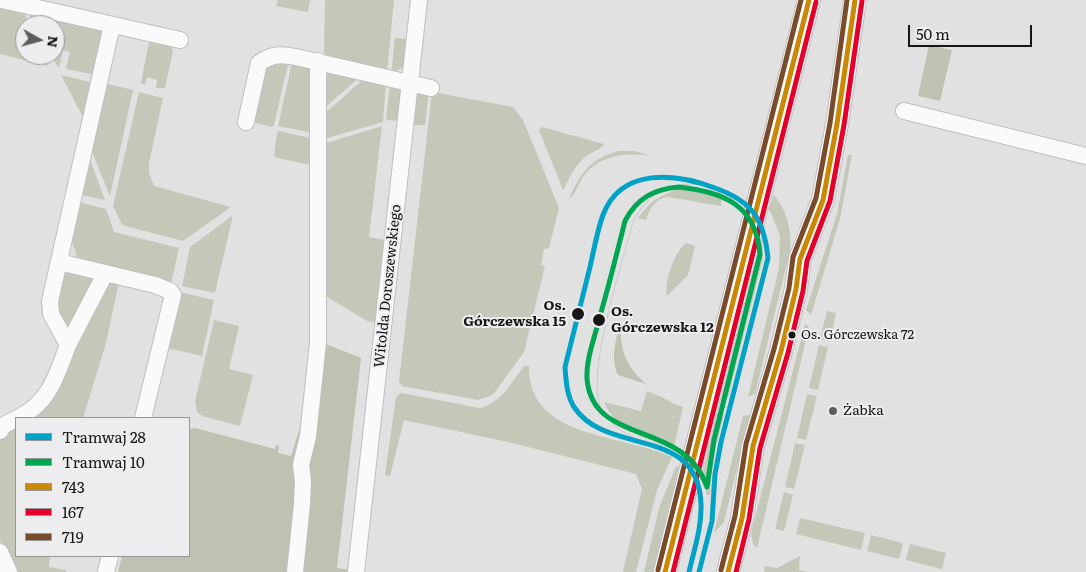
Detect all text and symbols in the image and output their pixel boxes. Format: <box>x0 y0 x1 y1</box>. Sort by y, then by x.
north arrow <box>15 15 65 65</box>
scale bar <box>911 15 1035 47</box>
text: 50 m <box>916 22 950 45</box>
text: N <box>43 35 65 49</box>
street label: Witolda Doroszewskiego <box>371 203 405 369</box>
place label: Os. Górczewska 15 <box>463 298 566 331</box>
place label: Os. Górczewska 12 <box>611 304 714 336</box>
marker: Os. Górczewska 15 <box>570 306 586 322</box>
marker: Os. Górczewska 12 <box>591 312 607 328</box>
place label: Os. Górczewska 72 <box>801 327 914 343</box>
marker: Os. Górczewska 72 <box>787 330 797 340</box>
place label: Żabka <box>843 403 884 419</box>
marker: Żabka <box>827 405 839 417</box>
legend <box>15 417 190 557</box>
text: Tramwaj 28 <box>62 425 146 448</box>
text: Tramwaj 10 <box>62 450 145 473</box>
text: 743 <box>62 475 85 498</box>
text: 167 <box>62 500 84 523</box>
text: 719 <box>62 525 84 548</box>

